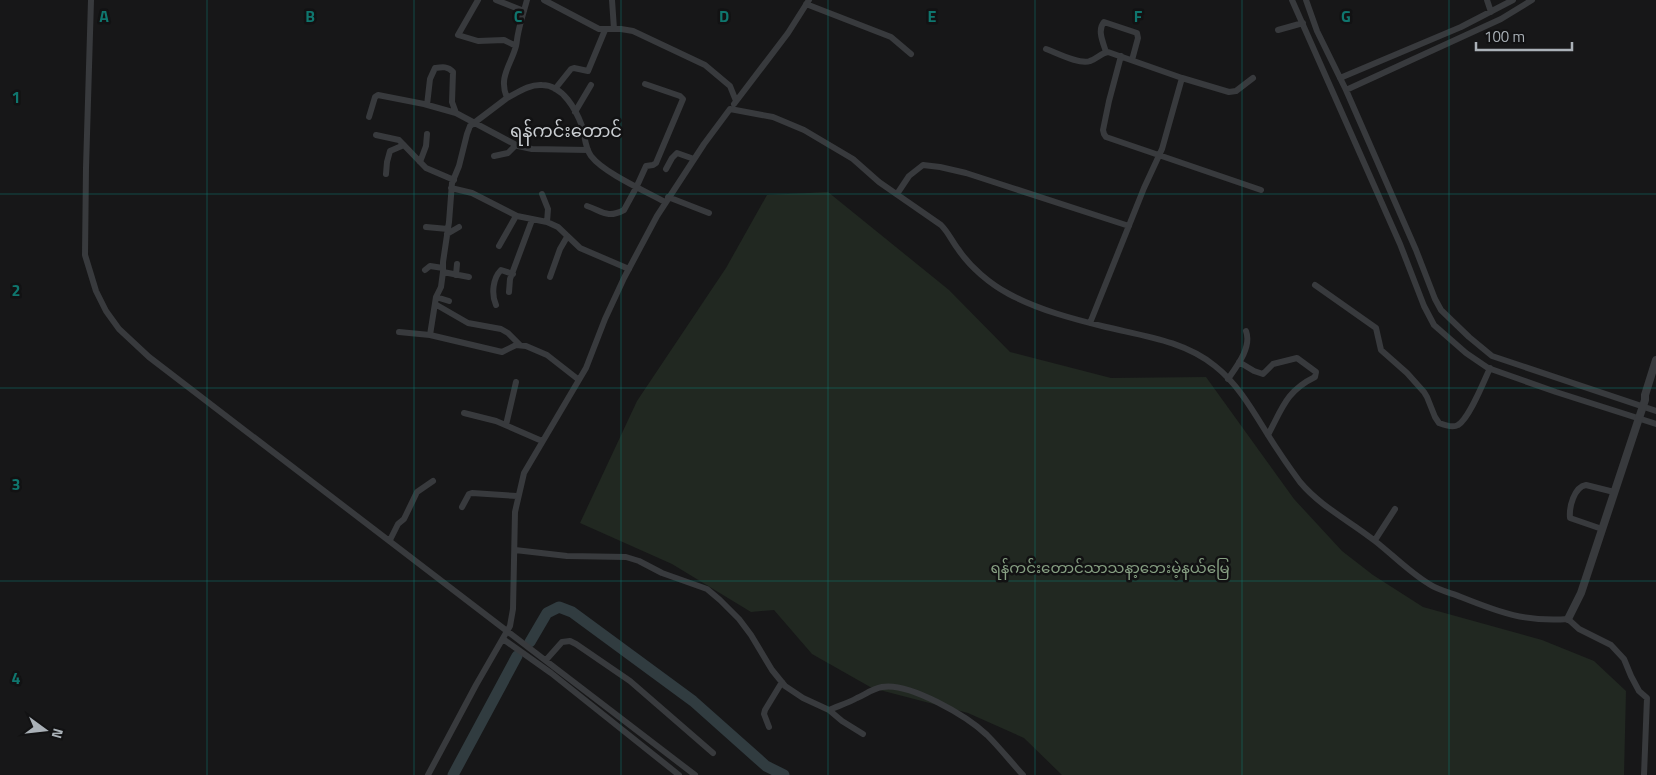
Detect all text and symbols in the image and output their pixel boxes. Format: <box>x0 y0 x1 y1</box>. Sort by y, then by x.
text: A <box>99 4 109 28</box>
text: B <box>305 4 315 28</box>
text: C <box>514 4 523 28</box>
text: D <box>719 4 729 28</box>
text: E <box>928 4 937 28</box>
text: F <box>1134 4 1143 28</box>
text: G <box>1341 4 1351 28</box>
scale bar <box>1476 20 1572 52</box>
text: 100 m <box>1484 25 1525 48</box>
text: 1 <box>12 85 20 109</box>
district label: ရန်ကင်းတောင် <box>510 117 622 146</box>
text: 2 <box>12 278 20 302</box>
text: 3 <box>12 472 20 496</box>
park label: ရန်ကင်းတောင်သာသနာ့ဘေးမဲ့နယ်မြေ <box>990 556 1230 580</box>
text: 4 <box>12 666 21 690</box>
north arrow <box>20 705 70 755</box>
text: N <box>47 726 69 741</box>

